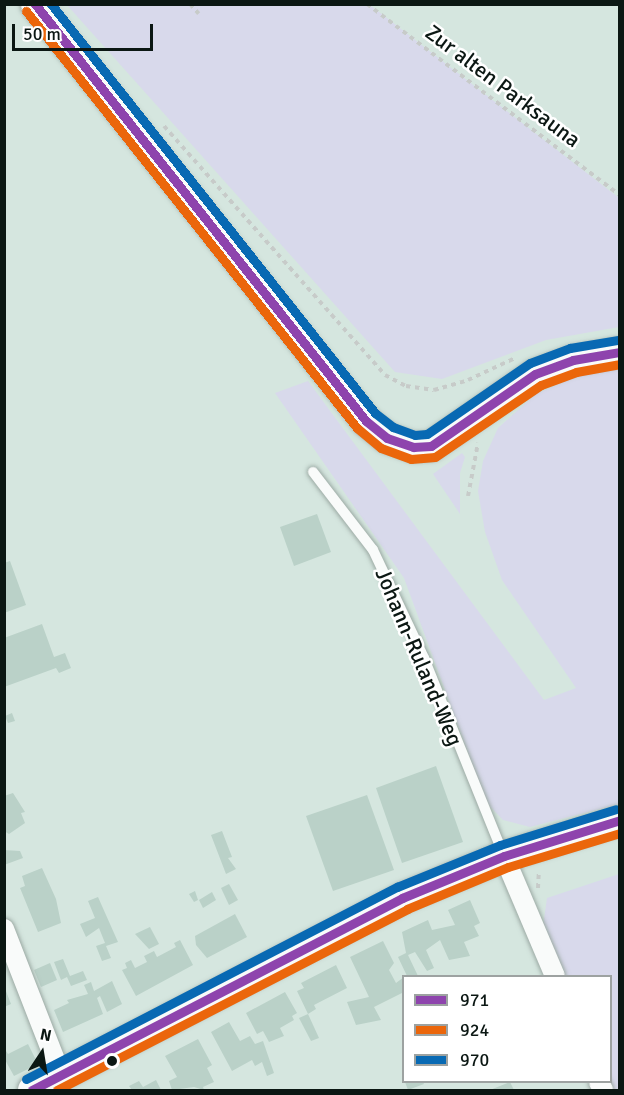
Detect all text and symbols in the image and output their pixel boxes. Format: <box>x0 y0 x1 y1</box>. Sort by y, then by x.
scale bar <box>15 12 156 50</box>
street label: Zur alten Parksauna <box>420 19 586 153</box>
text: 50 m <box>23 23 61 45</box>
street label: Johann-Ruland-Weg <box>370 564 468 750</box>
legend <box>402 975 612 1083</box>
text: 971 <box>460 989 489 1011</box>
text: 924 <box>460 1019 489 1041</box>
north arrow <box>12 1023 72 1083</box>
text: N <box>38 1024 53 1046</box>
text: 970 <box>460 1049 489 1071</box>
unlabelled marker <box>106 1055 118 1067</box>

